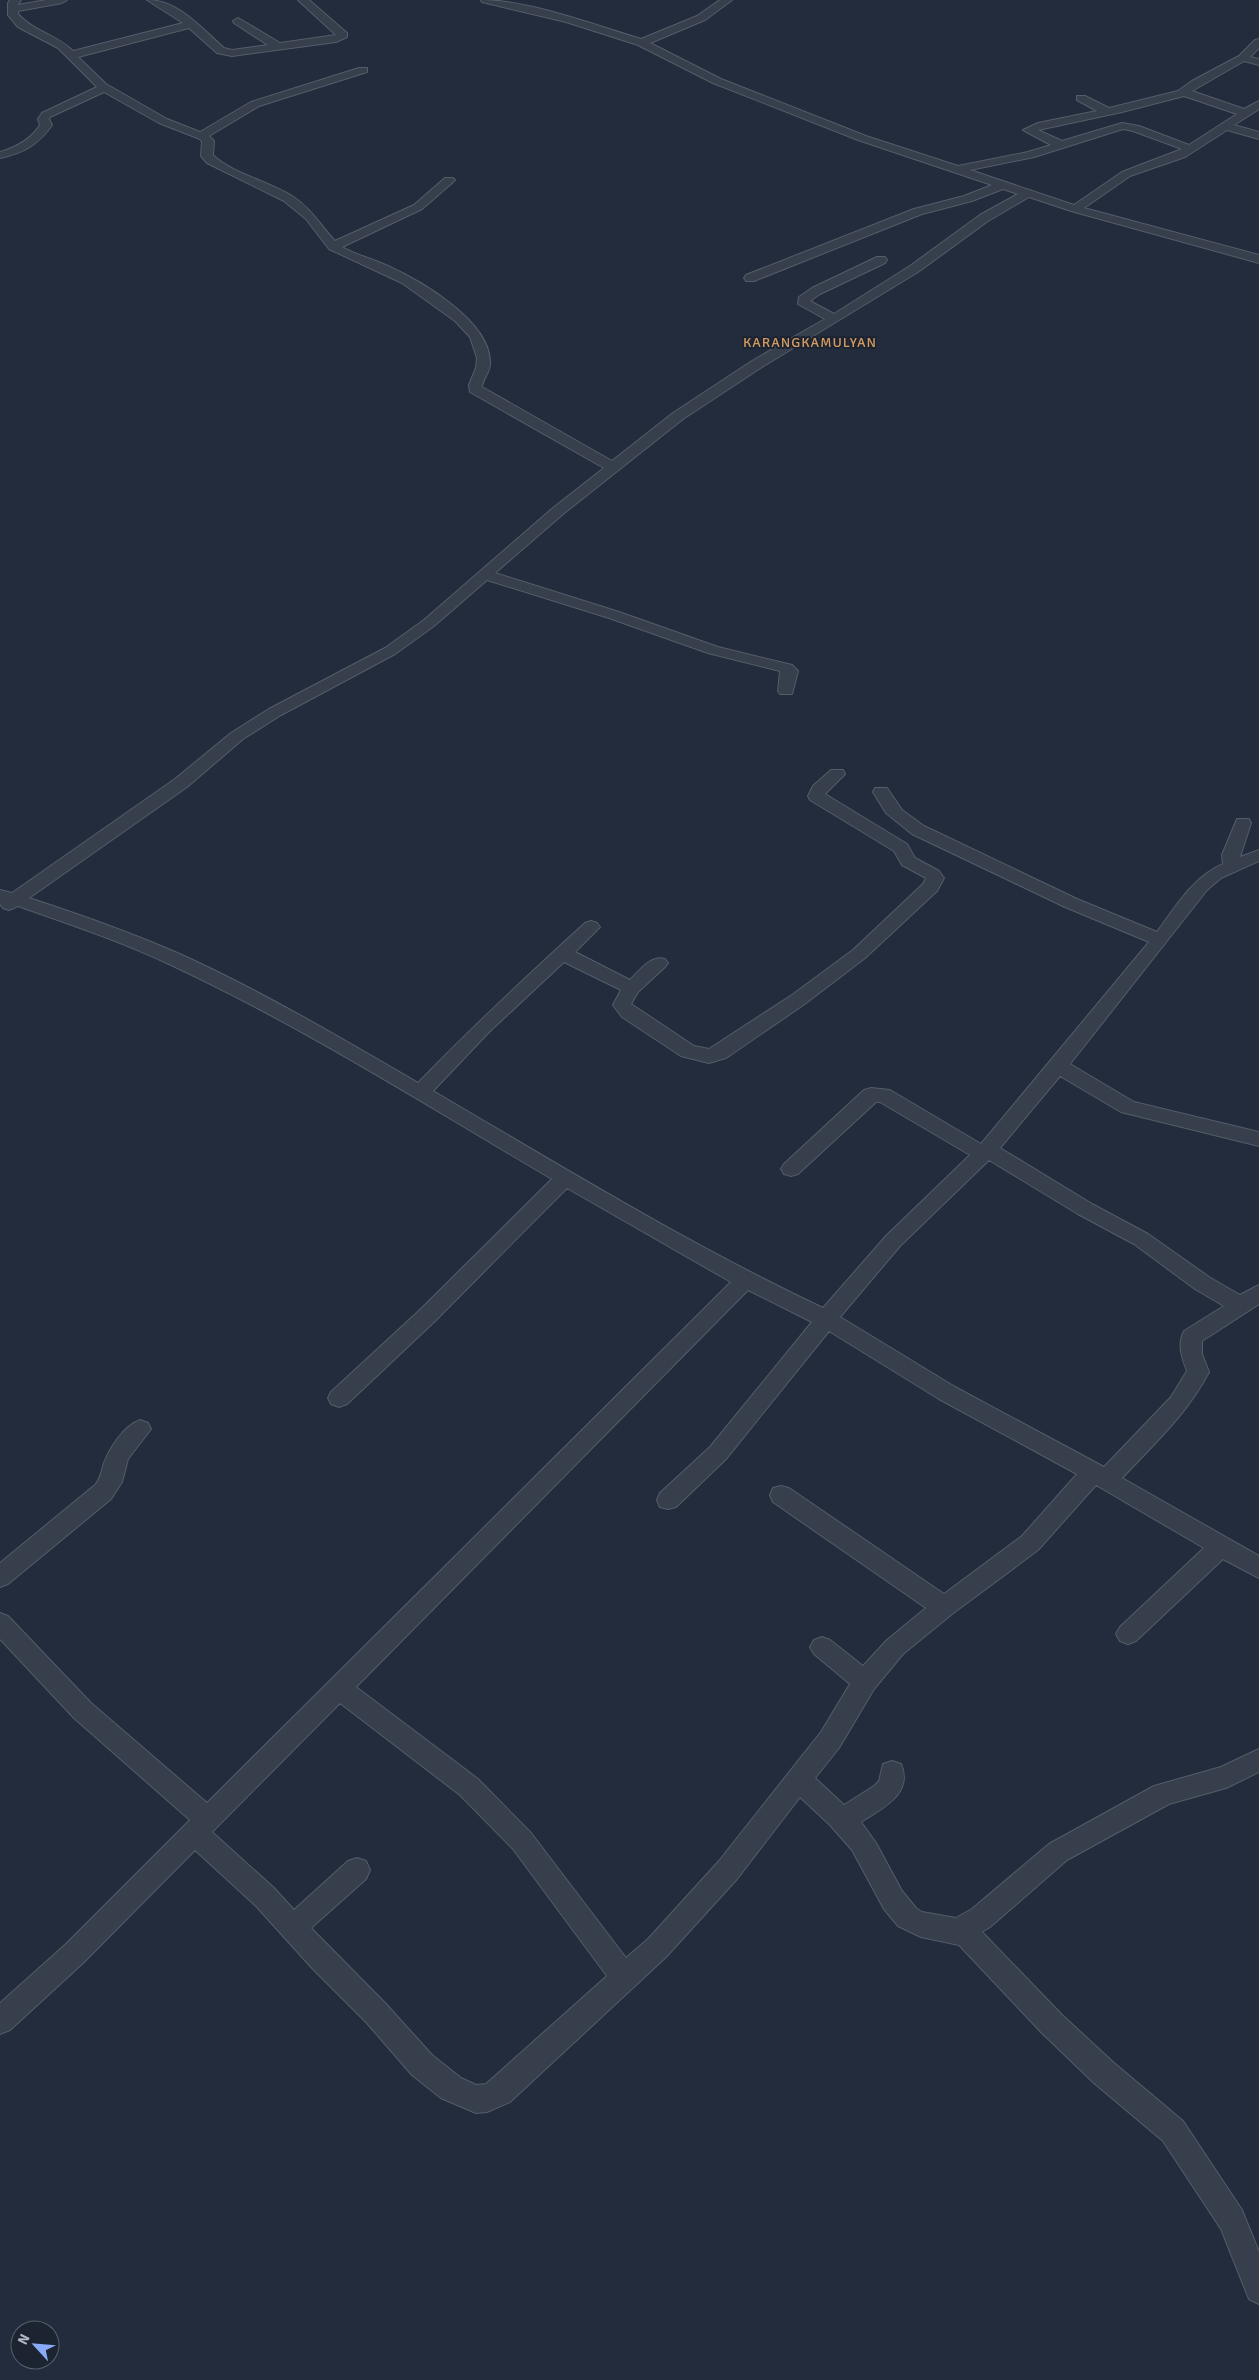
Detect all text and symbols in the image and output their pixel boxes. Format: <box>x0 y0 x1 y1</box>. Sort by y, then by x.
district label: KARANGKAMULYAN <box>743 334 877 351</box>
north arrow <box>10 2320 60 2370</box>
text: N <box>14 2331 34 2348</box>

